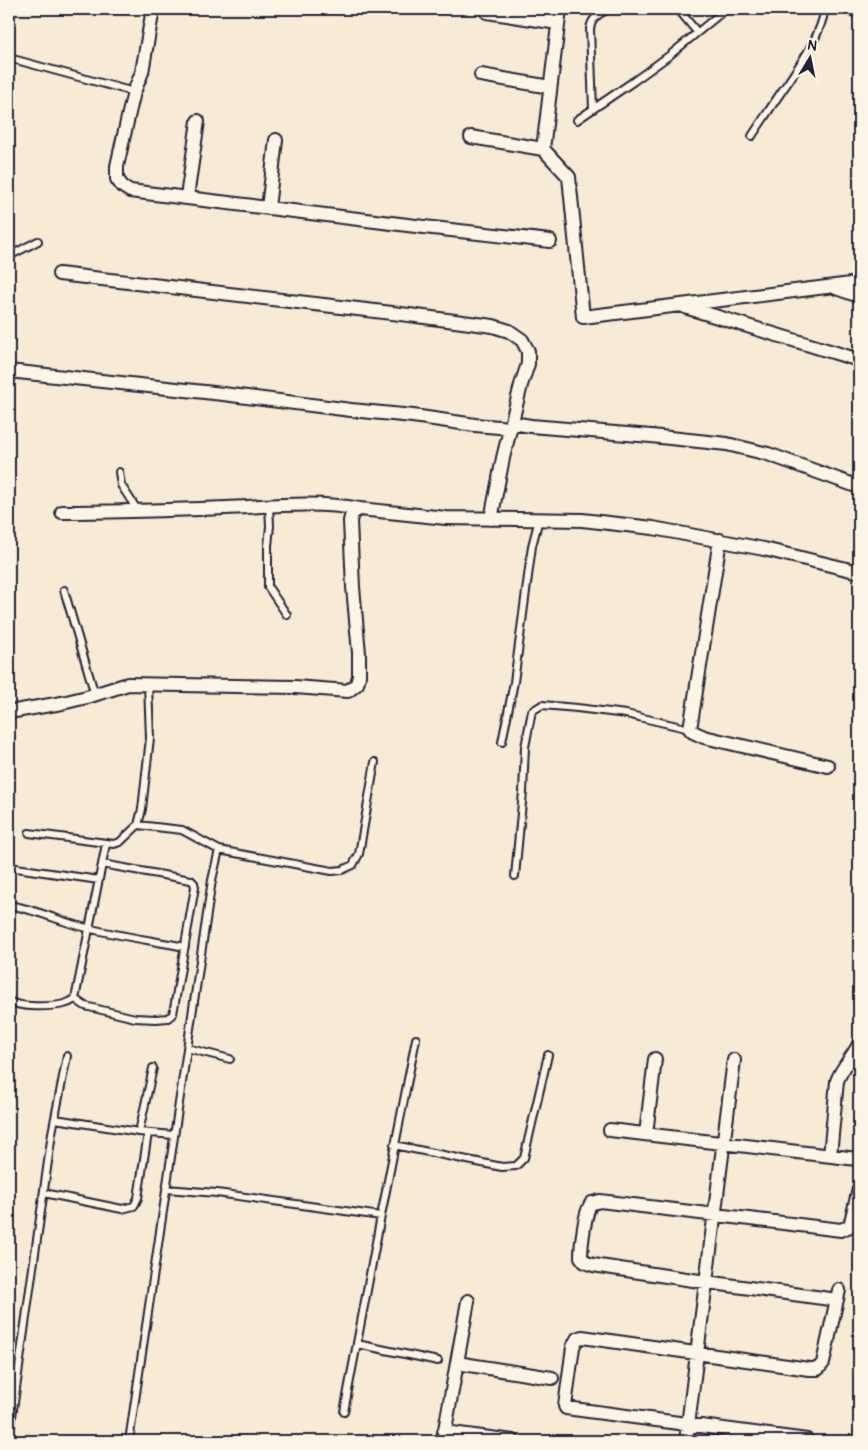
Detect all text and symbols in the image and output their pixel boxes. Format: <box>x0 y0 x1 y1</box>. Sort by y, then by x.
north arrow <box>786 32 836 82</box>
text: N <box>806 36 818 55</box>

